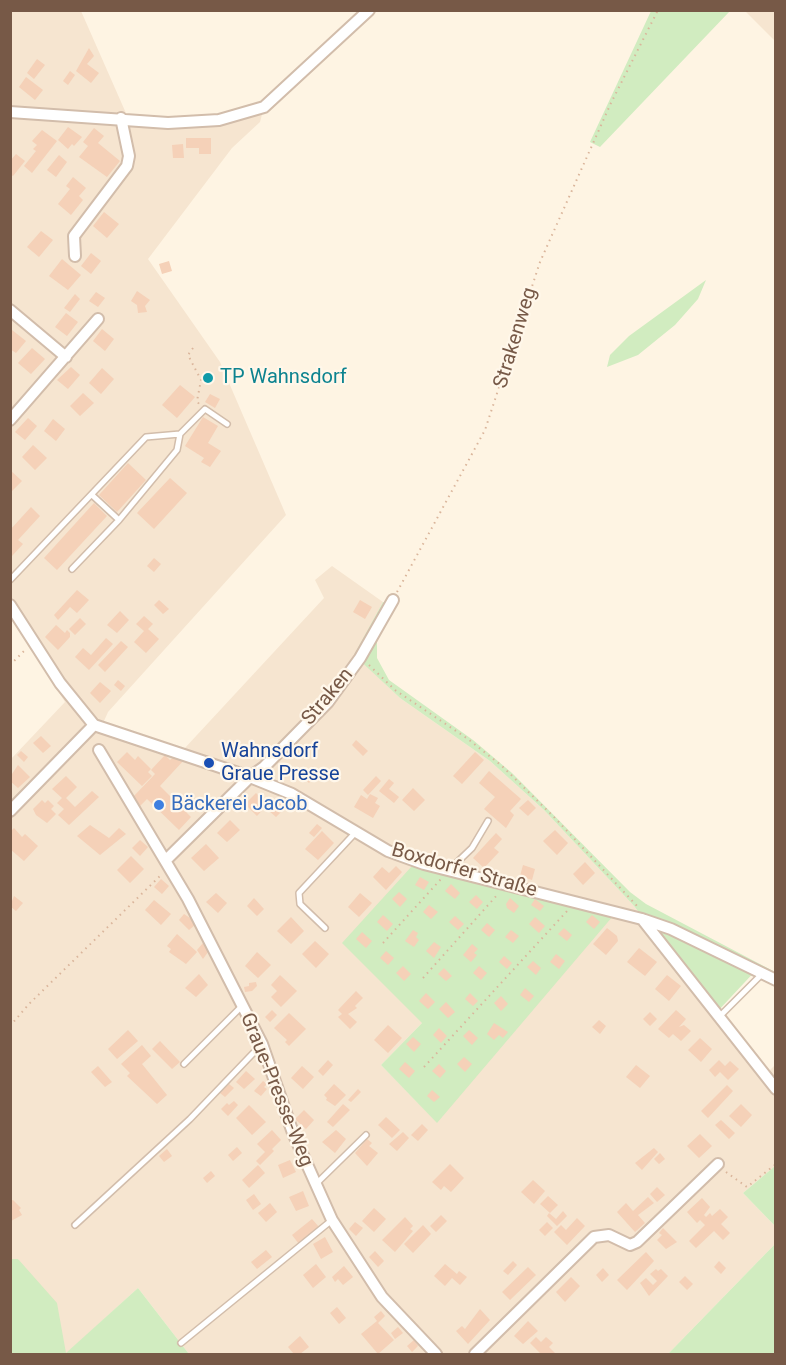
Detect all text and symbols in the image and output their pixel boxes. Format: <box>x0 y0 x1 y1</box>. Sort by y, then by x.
street label: Strakenweg <box>489 285 543 391</box>
place label: TP Wahnsdorf <box>220 366 347 390</box>
marker: TP Wahnsdorf <box>201 371 215 385</box>
street label: Straken <box>297 664 359 730</box>
place label: Wahnsdorf Graue Presse <box>221 740 340 787</box>
marker: Wahnsdorf Graue Presse <box>202 756 216 770</box>
place label: Bäckerei Jacob <box>171 793 307 817</box>
marker: Bäckerei Jacob <box>152 798 166 812</box>
street label: Boxdorfer Straße <box>388 839 540 903</box>
street label: Graue-Presse-Weg <box>234 1010 318 1170</box>

